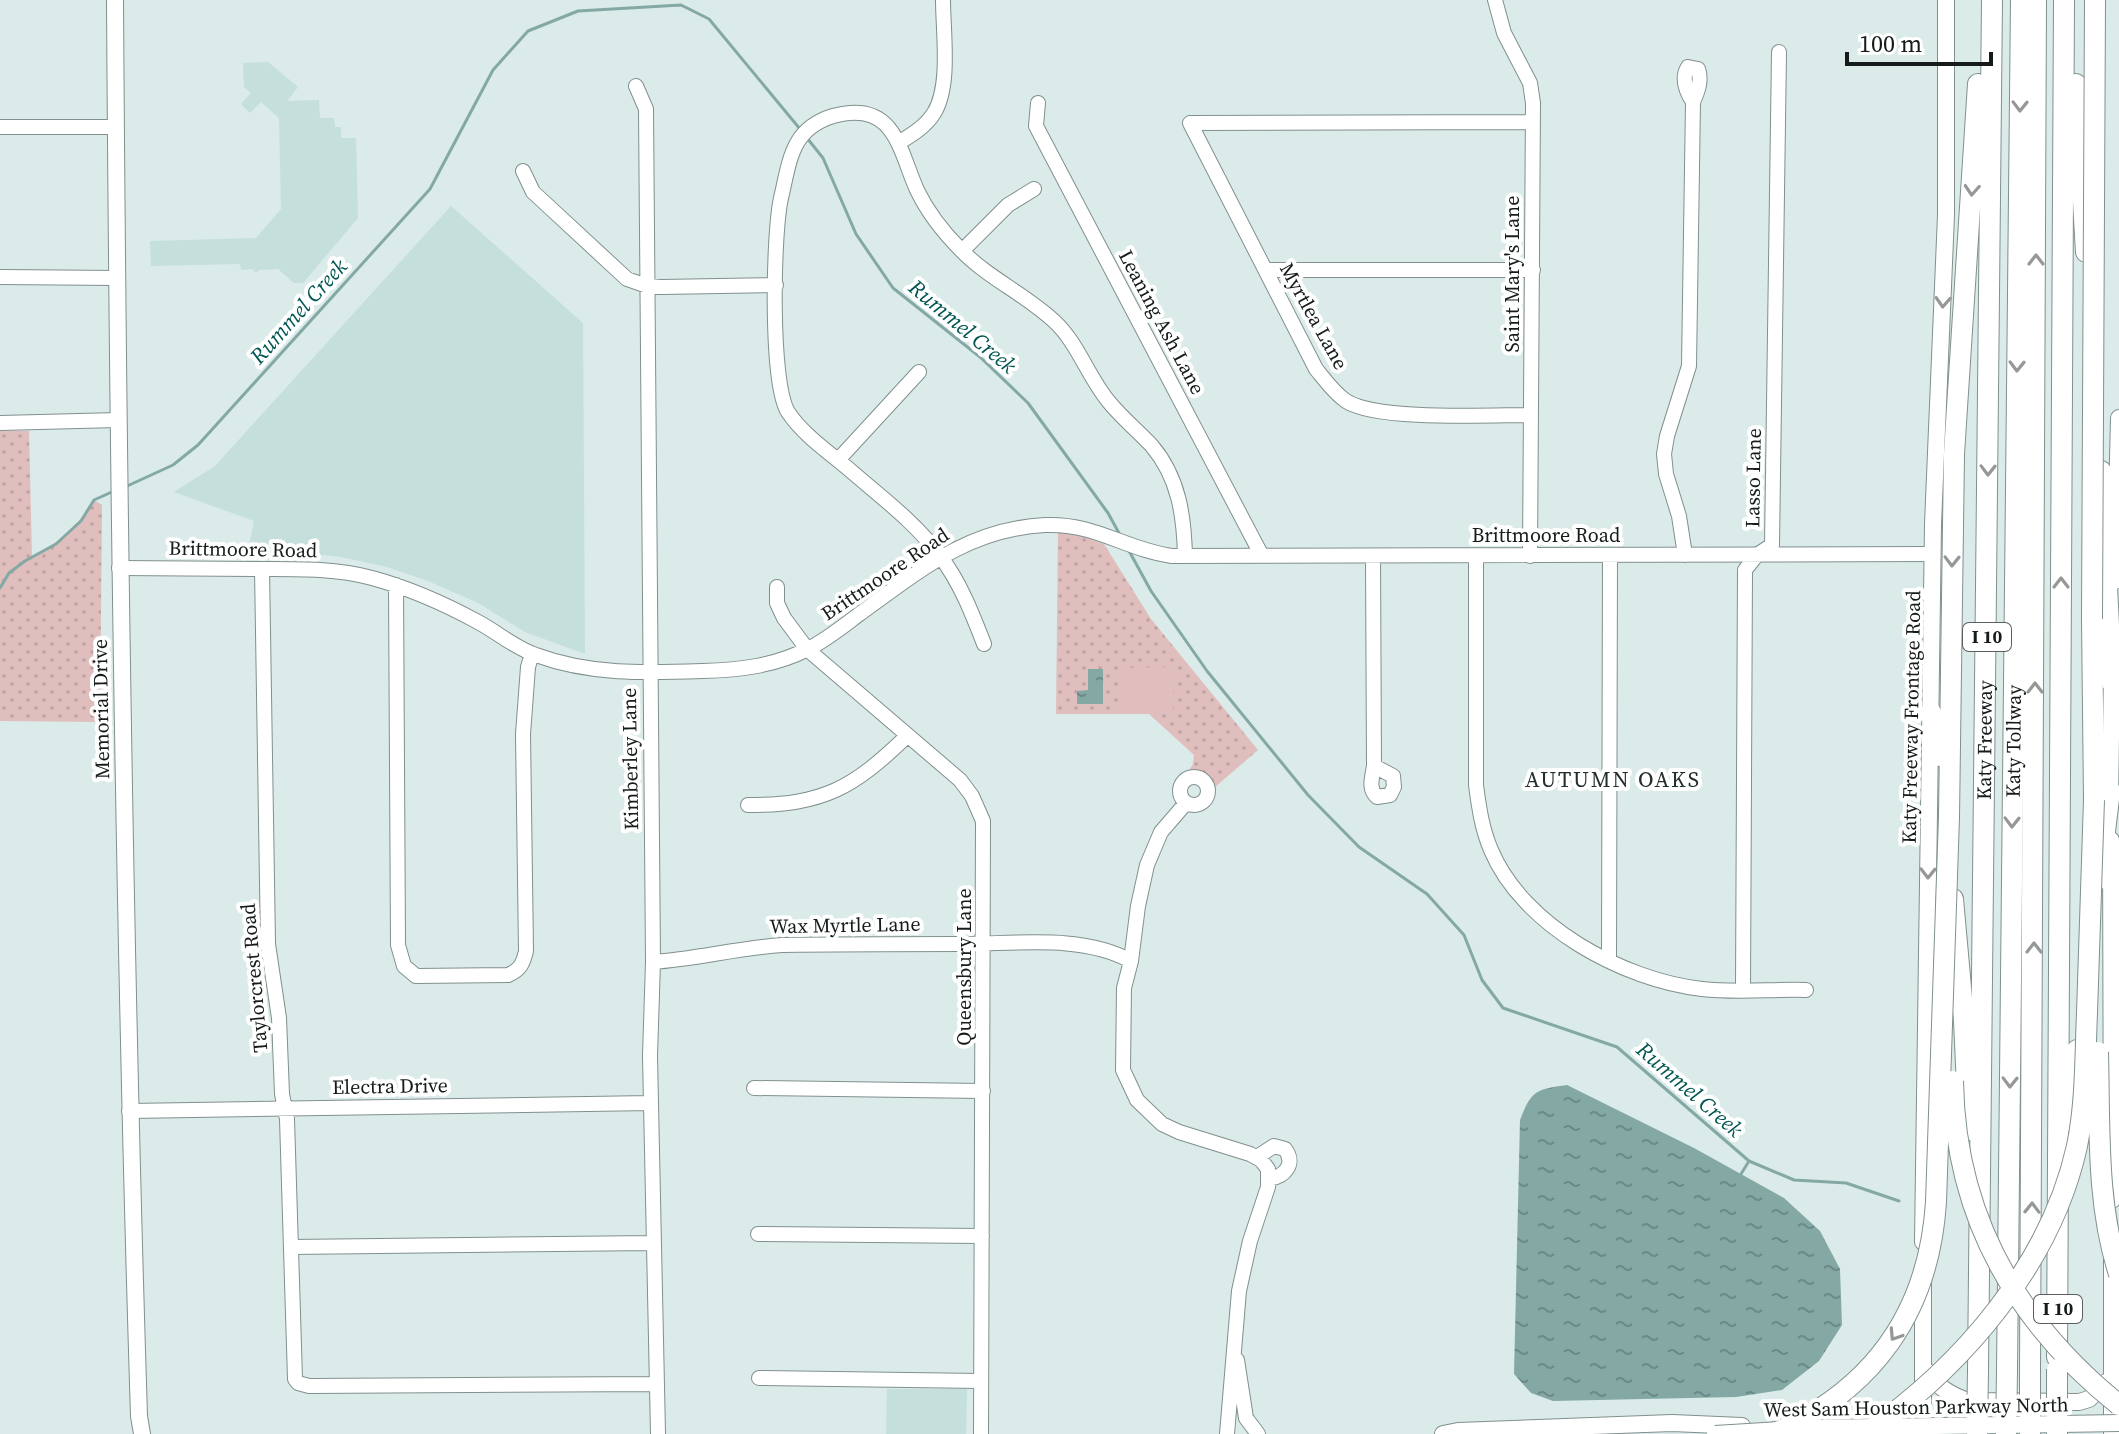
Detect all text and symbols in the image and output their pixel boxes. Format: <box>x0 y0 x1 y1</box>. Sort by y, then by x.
scale bar <box>1847 16 1991 66</box>
text: 100 m <box>1859 27 1922 60</box>
one-way arrow <box>2011 100 2028 113</box>
one-way arrow <box>1964 184 1981 197</box>
street label: Saint Mary's Lane <box>1498 196 1526 352</box>
street label: Leaning Ash Lane <box>1112 245 1212 399</box>
water label: Rummel Creek <box>242 251 354 371</box>
one-way arrow <box>2027 253 2045 266</box>
street label: Myrtlea Lane <box>1273 258 1355 374</box>
water label: Rummel Creek <box>902 271 1024 380</box>
one-way arrow <box>1935 296 1952 309</box>
one-way arrow <box>2008 360 2025 373</box>
street label: Lasso Lane <box>1738 428 1768 528</box>
one-way arrow <box>1980 464 1997 477</box>
street label: Brittmoore Road <box>816 520 955 627</box>
street label: Brittmoore Road <box>1472 521 1621 549</box>
street label: Brittmoore Road <box>168 534 318 564</box>
one-way arrow <box>1943 555 1961 568</box>
one-way arrow <box>2052 576 2070 589</box>
street label: Katy Freeway Frontage Road <box>1895 589 1927 844</box>
road number: I 10 <box>1963 623 2011 651</box>
street label: Memorial Drive <box>86 639 116 779</box>
street label: Katy Freeway <box>1970 679 1999 800</box>
one-way arrow <box>2026 681 2044 694</box>
street label: Katy Tollway <box>1999 684 2028 798</box>
street label: Kimberley Lane <box>615 688 645 830</box>
district label: AUTUMN OAKS <box>1525 764 1701 794</box>
one-way arrow <box>2003 816 2021 829</box>
one-way arrow <box>1920 867 1937 880</box>
street label: Queensbury Lane <box>950 888 978 1046</box>
street label: Taylorcrest Road <box>233 902 274 1054</box>
street label: Wax Myrtle Lane <box>769 910 921 940</box>
one-way arrow <box>2025 941 2043 954</box>
water label: Rummel Creek <box>1630 1034 1750 1144</box>
street label: Electra Drive <box>332 1071 448 1101</box>
one-way arrow <box>2001 1076 2018 1089</box>
one-way arrow <box>2023 1201 2041 1214</box>
road number: I 10 <box>2034 1295 2082 1323</box>
one-way arrow <box>1890 1326 1905 1341</box>
street label: West Sam Houston Parkway North <box>1763 1390 2069 1424</box>

